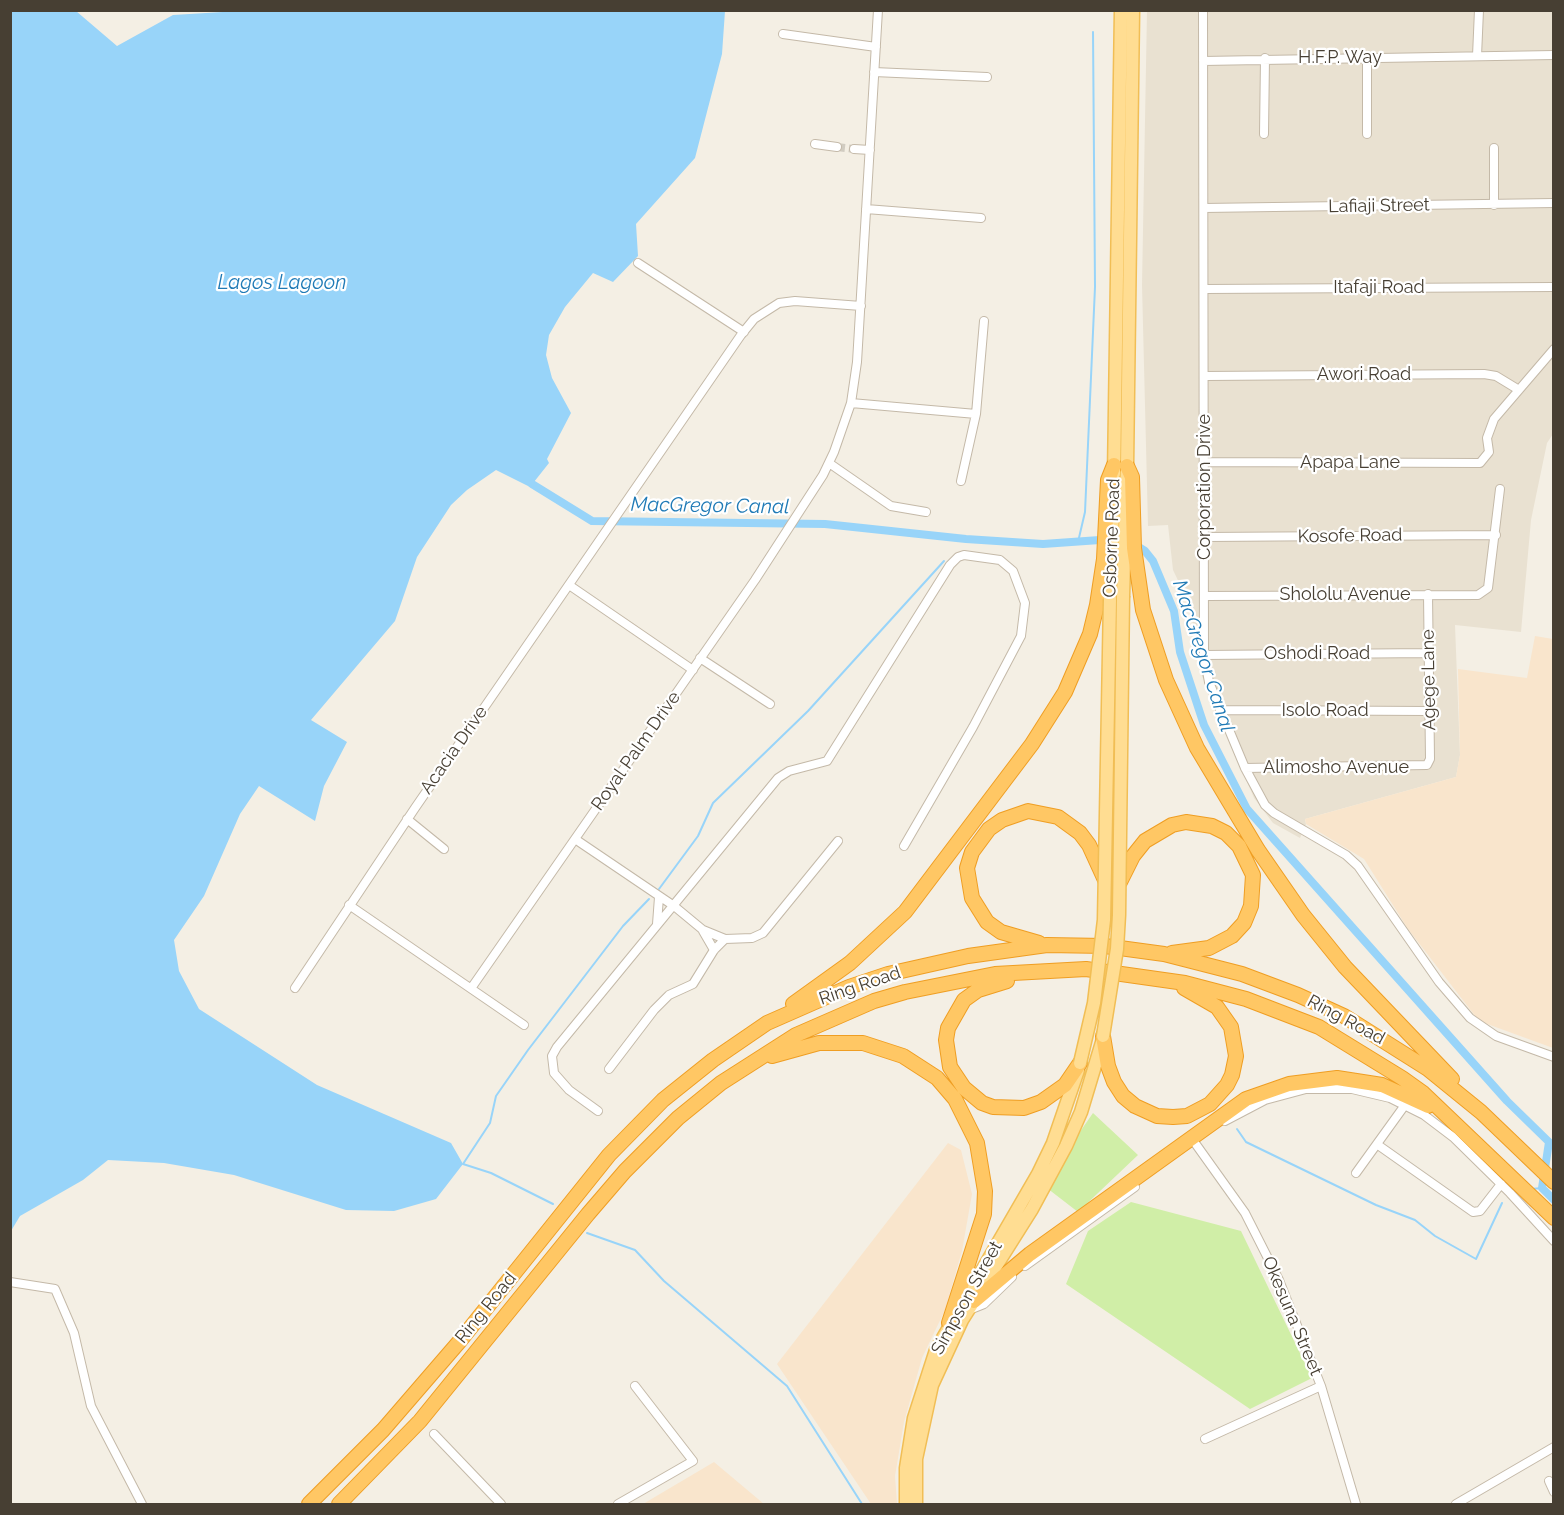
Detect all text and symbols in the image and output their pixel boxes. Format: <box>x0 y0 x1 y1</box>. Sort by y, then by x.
street label: H.F.P. Way <box>1298 47 1382 69</box>
street label: Lafiaji Street <box>1328 194 1430 218</box>
water label: Lagos Lagoon <box>218 271 346 295</box>
street label: Itafaji Road <box>1333 277 1425 299</box>
street label: Awori Road <box>1317 364 1411 386</box>
street label: Corporation Drive <box>1194 414 1216 560</box>
street label: Apapa Lane <box>1300 452 1400 474</box>
street label: Osborne Road <box>1099 478 1125 598</box>
water label: MacGregor Canal <box>630 493 790 519</box>
street label: Kosofe Road <box>1297 524 1403 548</box>
water label: MacGregor Canal <box>1167 577 1239 735</box>
street label: Shololu Avenue <box>1279 584 1411 606</box>
street label: Agege Lane <box>1417 629 1441 731</box>
street label: Oshodi Road <box>1264 643 1370 665</box>
street label: Royal Palm Drive <box>587 687 685 815</box>
street label: Isolo Road <box>1281 700 1369 722</box>
street label: Acacia Drive <box>416 702 492 798</box>
street label: Alimosho Avenue <box>1263 757 1409 779</box>
street label: Ring Road <box>816 962 904 1010</box>
street label: Ring Road <box>1303 991 1389 1049</box>
street label: Simpson Street <box>927 1237 1007 1359</box>
street label: Okesuna Street <box>1257 1253 1327 1379</box>
street label: Ring Road <box>451 1268 521 1348</box>

